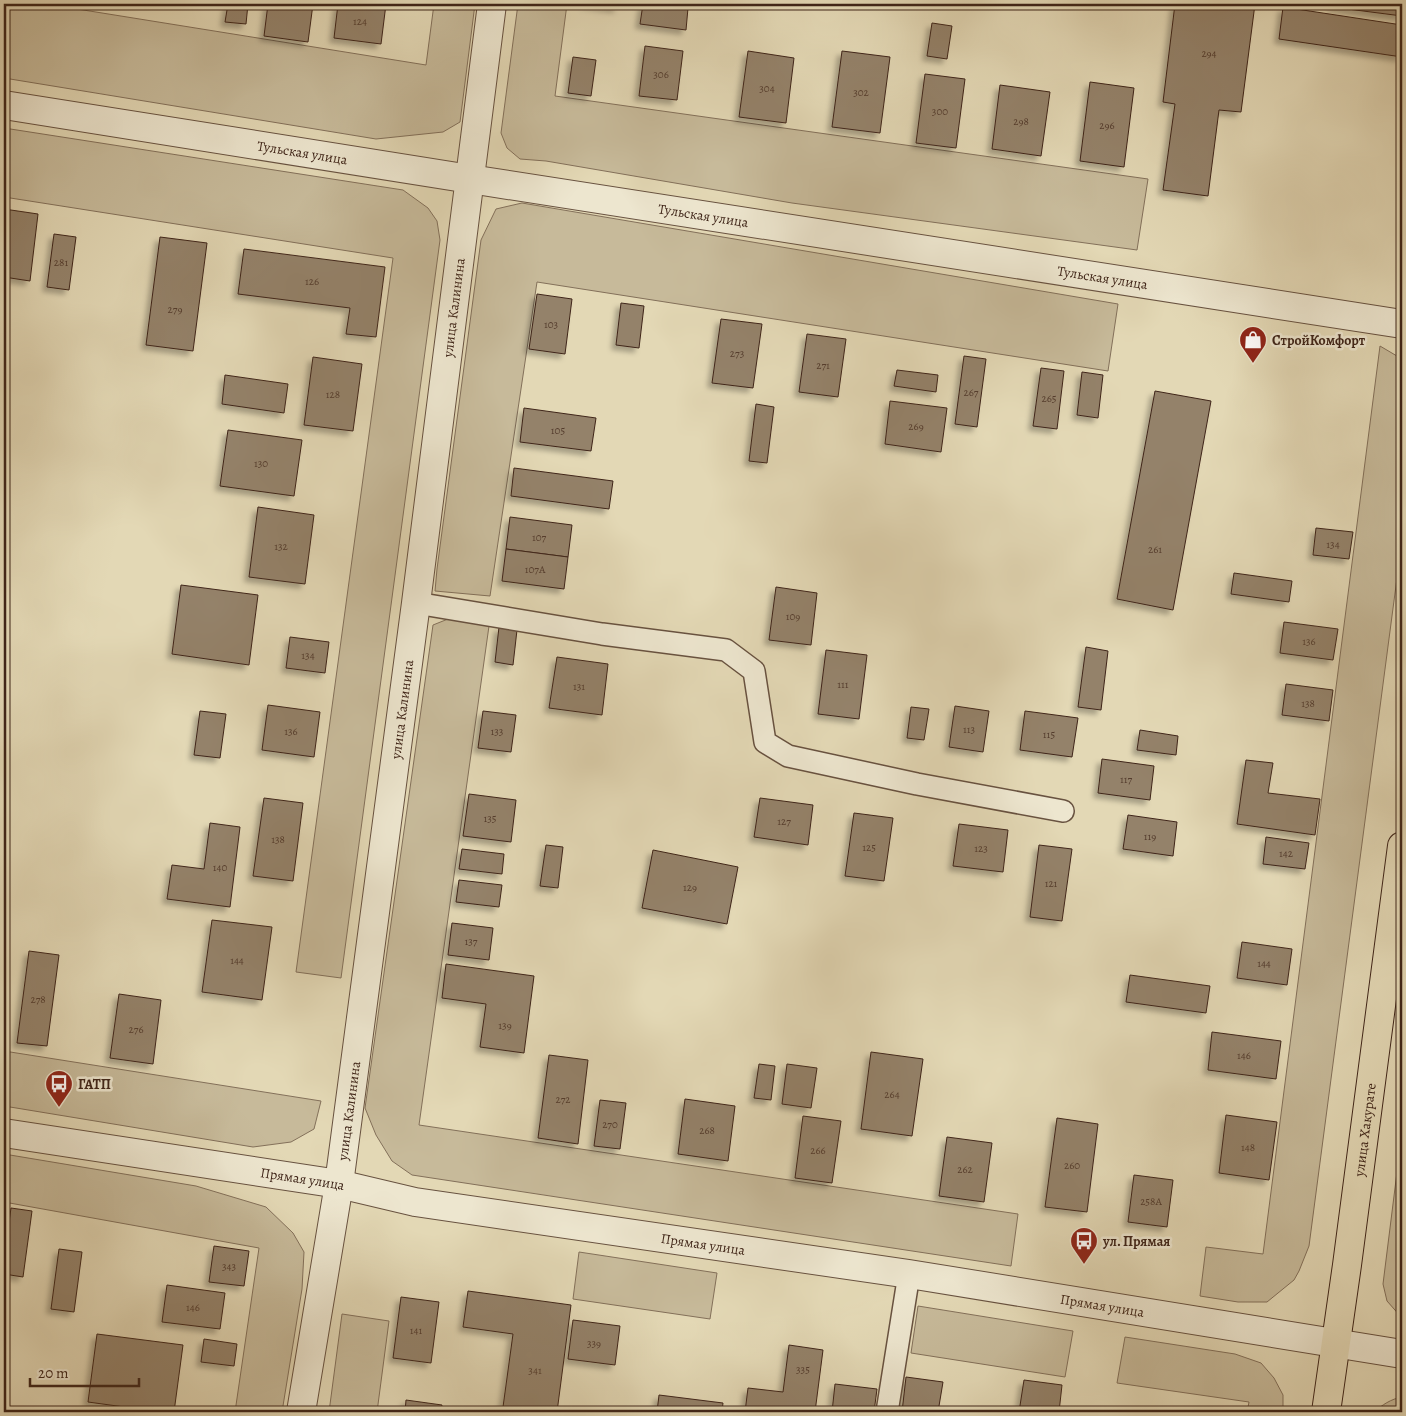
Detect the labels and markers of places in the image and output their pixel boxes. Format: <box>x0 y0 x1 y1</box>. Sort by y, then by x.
shop icon: СтройКомфорт <box>1238 325 1268 364</box>
place label: СтройКомфорт <box>1272 331 1366 350</box>
bus stop icon: ГАТП <box>44 1069 74 1108</box>
place label: ГАТП <box>78 1075 111 1094</box>
bus stop icon: ул. Прямая <box>1069 1226 1099 1265</box>
place label: ул. Прямая <box>1102 1232 1170 1251</box>

